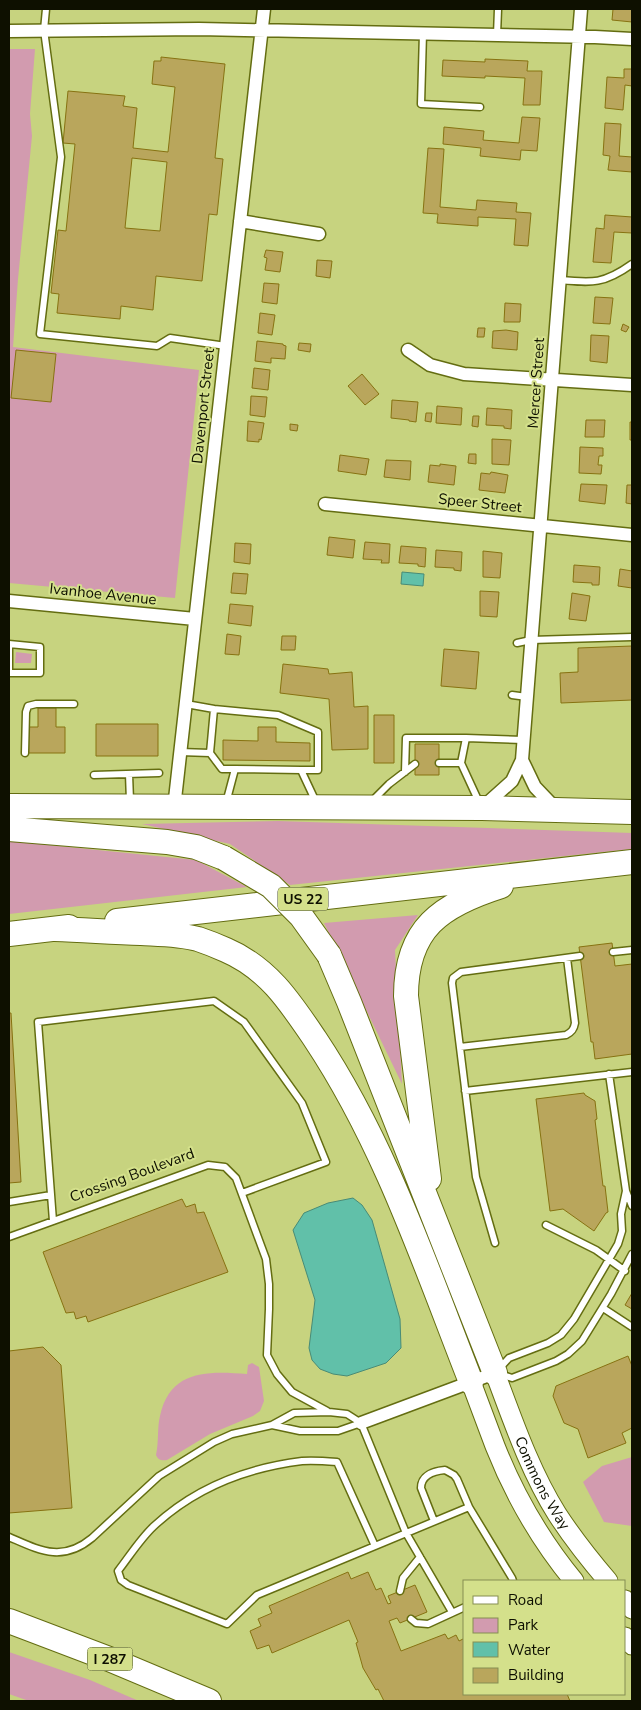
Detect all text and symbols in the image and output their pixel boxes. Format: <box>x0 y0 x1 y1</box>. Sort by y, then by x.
street label: Mercer Street <box>523 336 549 429</box>
street label: Davenport Street <box>187 347 219 465</box>
street label: Speer Street <box>437 489 524 517</box>
street label: Ivanhoe Avenue <box>48 578 158 610</box>
road number: US 22 <box>278 888 328 911</box>
street label: Crossing Boulevard <box>67 1143 197 1207</box>
street label: Commons Way <box>510 1433 575 1534</box>
legend <box>463 1580 626 1695</box>
text: Road <box>508 1590 543 1610</box>
text: Park <box>508 1615 538 1635</box>
text: Water <box>508 1640 551 1660</box>
road number: I 287 <box>88 1648 132 1670</box>
text: Building <box>508 1665 564 1685</box>

